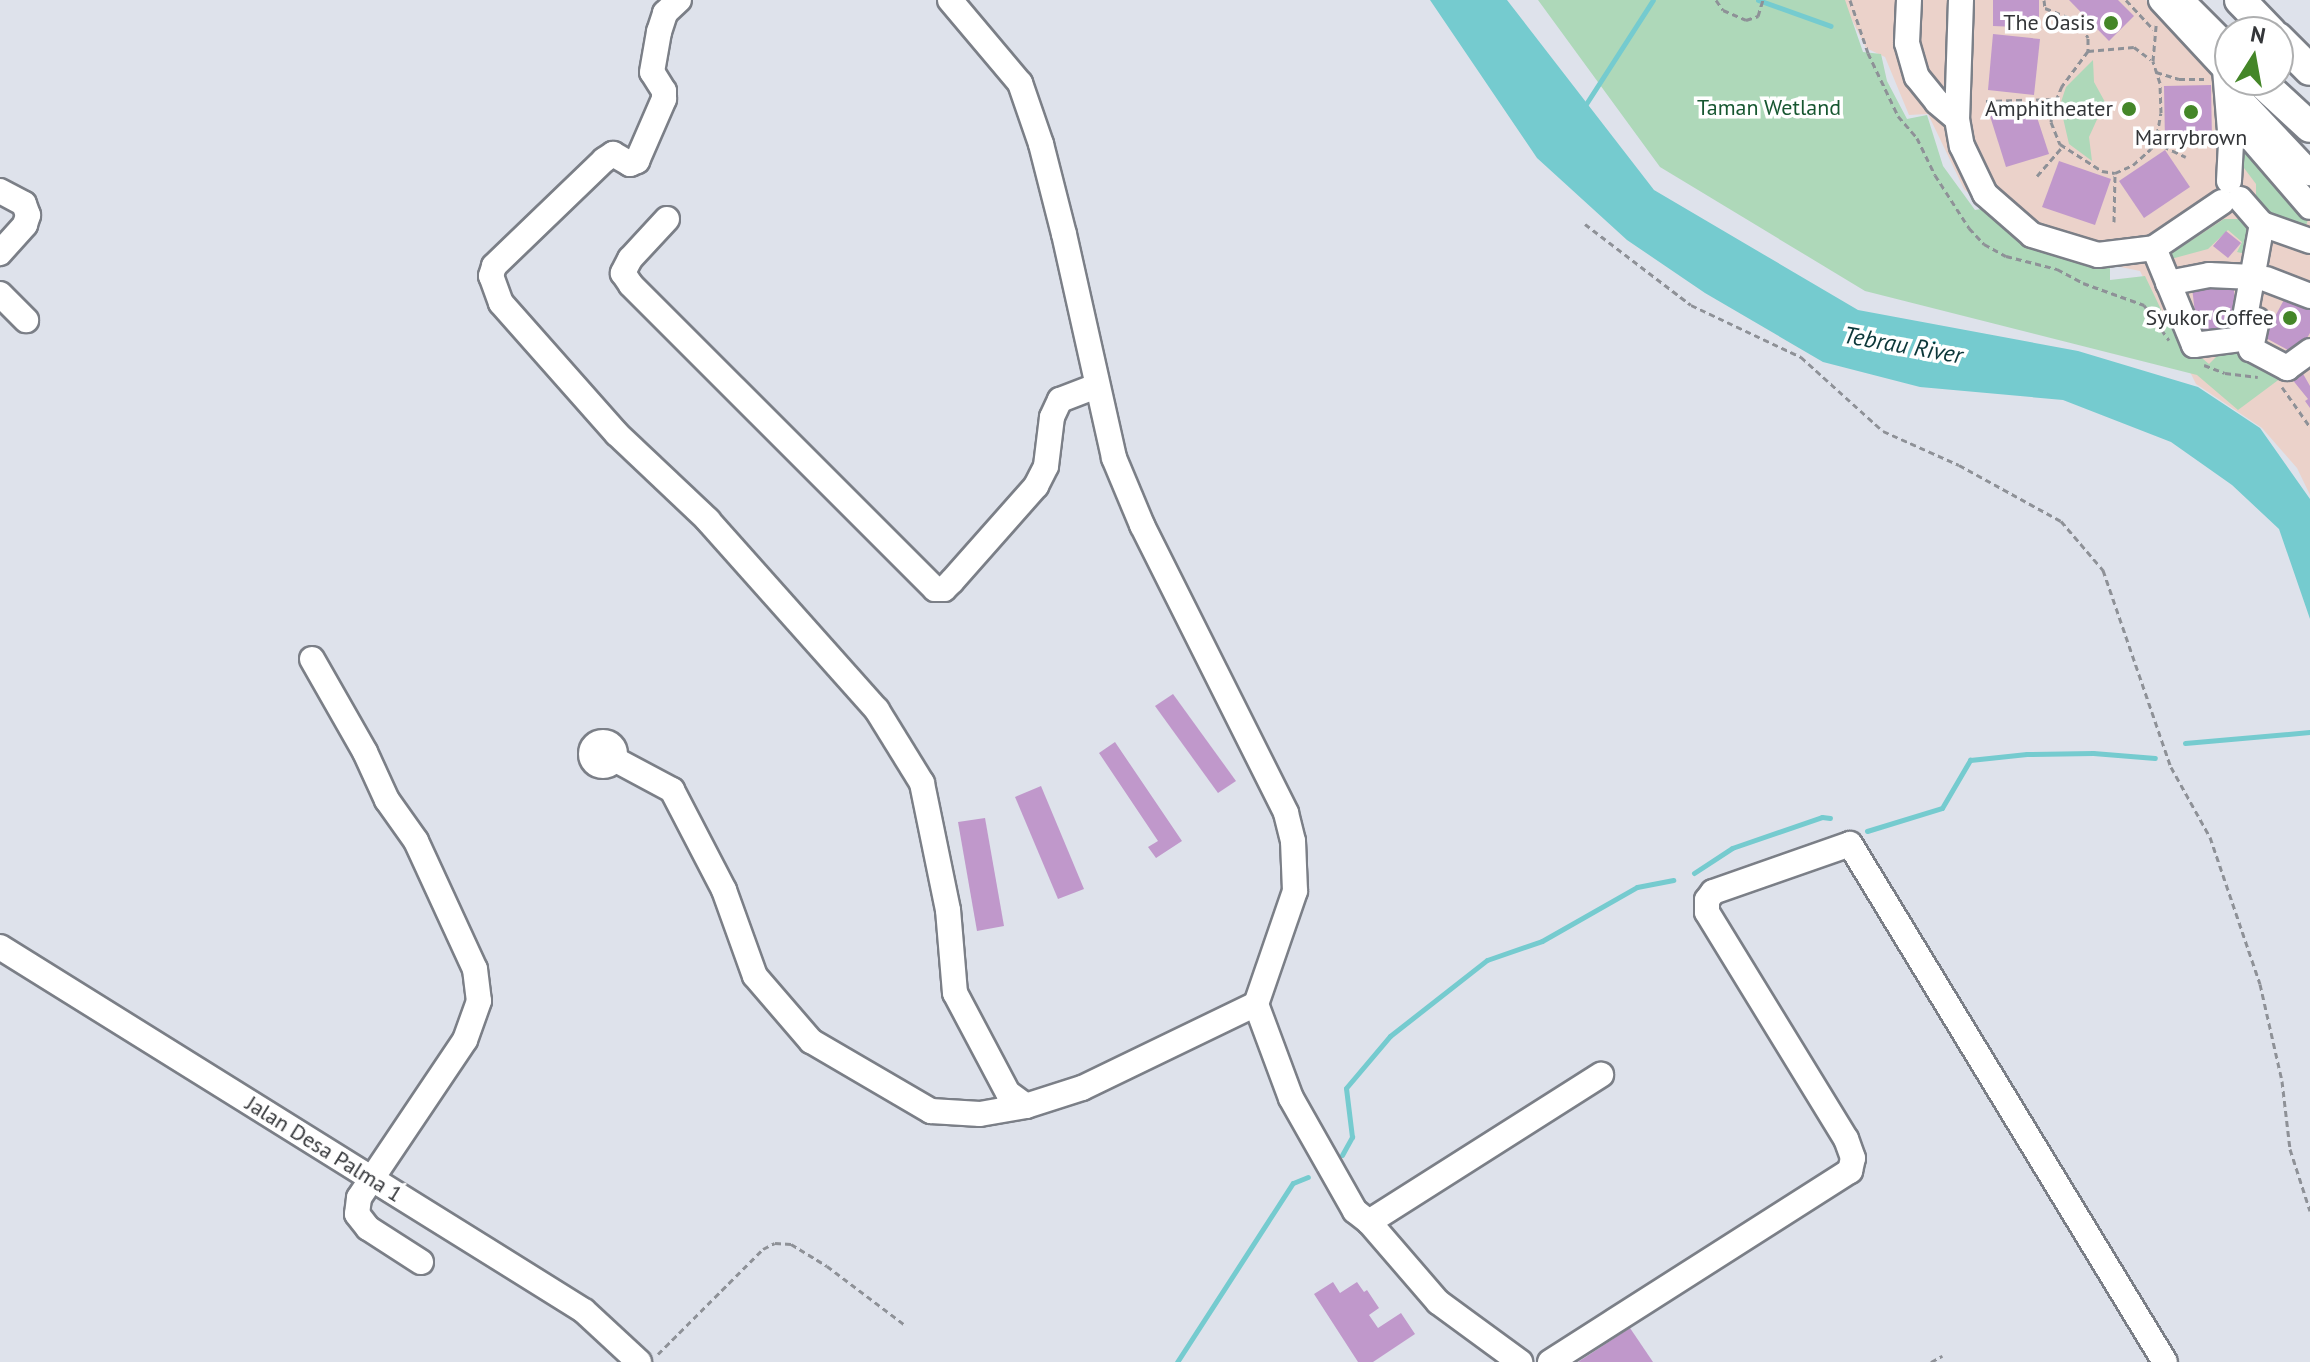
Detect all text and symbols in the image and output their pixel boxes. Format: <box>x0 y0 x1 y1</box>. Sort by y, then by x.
place label: The Oasis <box>2003 10 2095 36</box>
marker: The Oasis <box>2102 14 2120 32</box>
north arrow <box>2214 16 2294 96</box>
text: N <box>2248 19 2268 50</box>
park label: Taman Wetland <box>1697 95 1841 121</box>
place label: Amphitheater <box>1985 96 2113 122</box>
marker: Amphitheater <box>2120 100 2138 118</box>
marker: Marrybrown <box>2182 103 2200 121</box>
place label: Marrybrown <box>2135 125 2247 151</box>
place label: Syukor Coffee <box>2146 305 2274 331</box>
marker: Syukor Coffee <box>2281 309 2299 327</box>
water label: Tebrau River <box>1841 320 1965 370</box>
street label: Jalan Desa Palma 1 <box>241 1090 407 1208</box>

